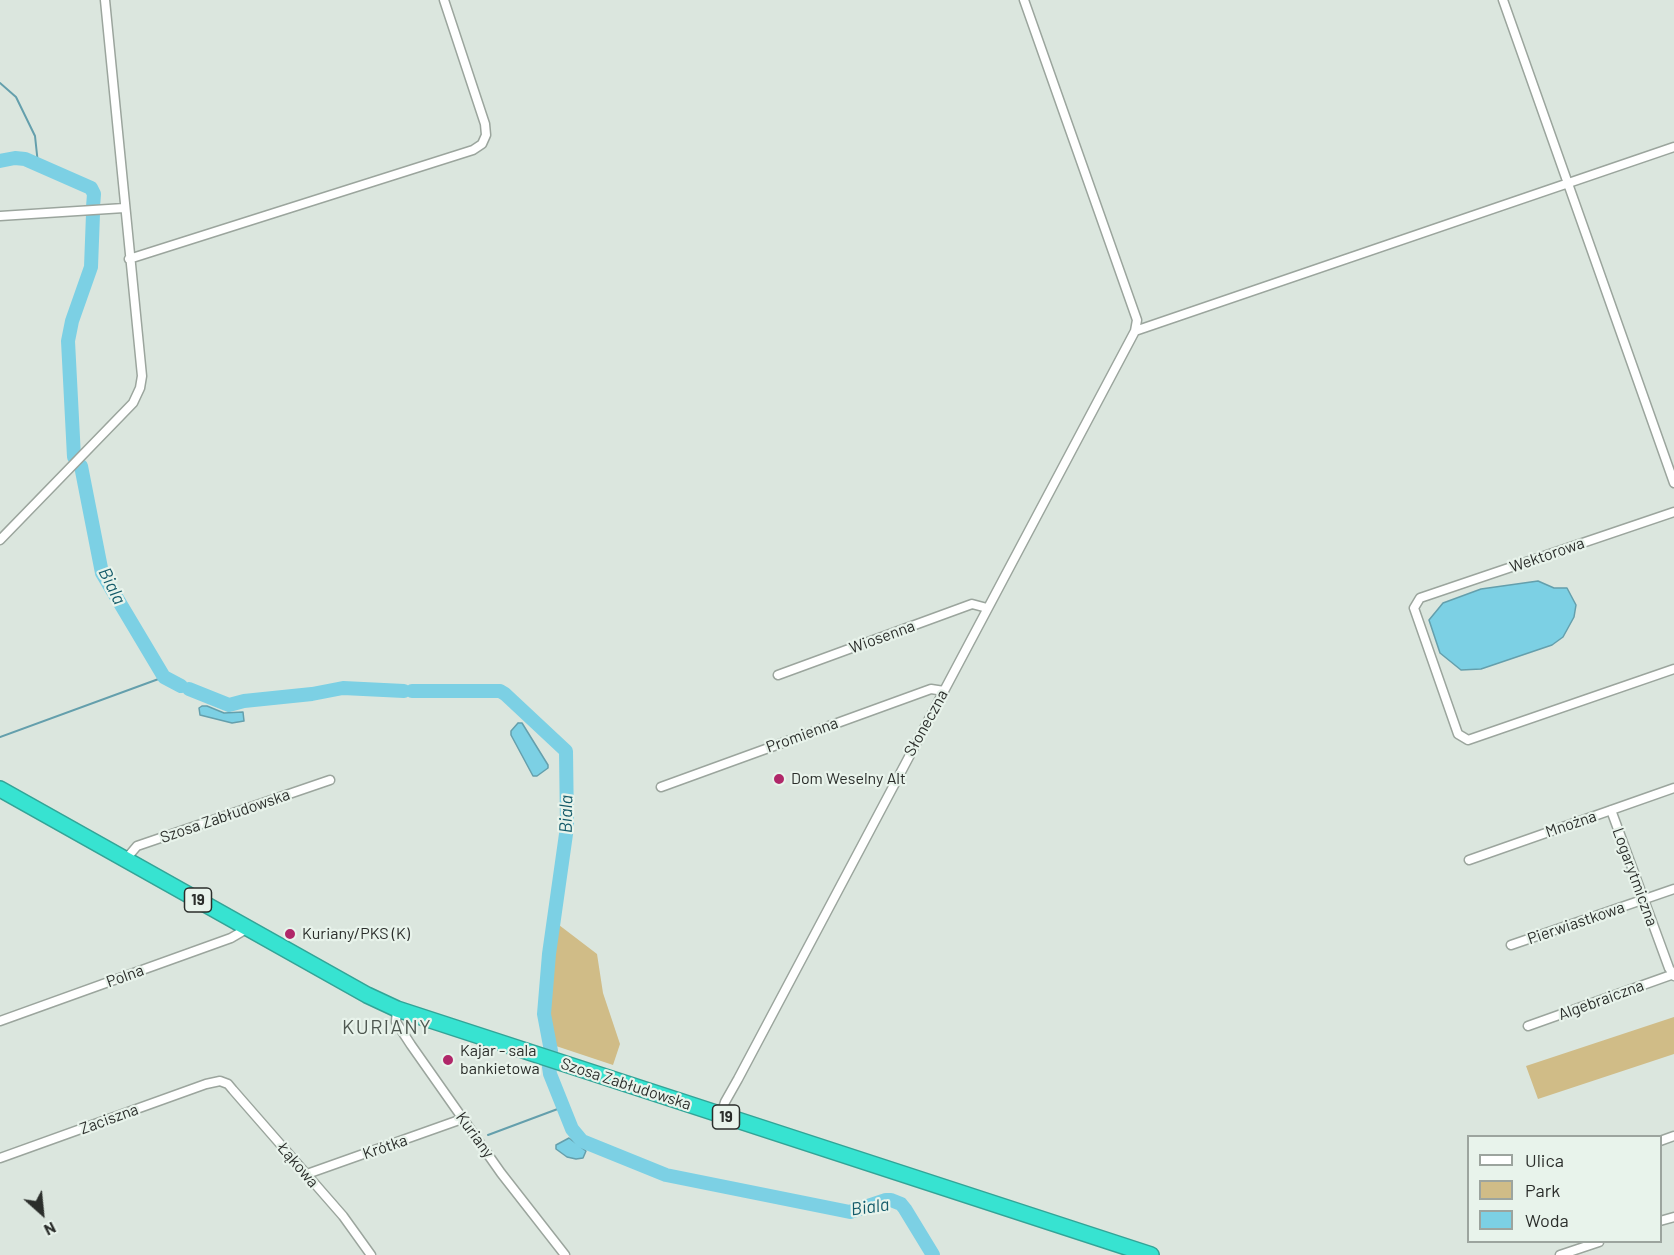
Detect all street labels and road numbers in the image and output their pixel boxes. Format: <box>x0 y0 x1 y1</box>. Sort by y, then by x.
street label: Wektorowa <box>1507 533 1587 577</box>
street label: Wiosenna <box>847 616 917 658</box>
street label: Słoneczna <box>900 686 952 760</box>
street label: Promienna <box>763 713 841 757</box>
street label: Szosa Zabłudowska <box>158 785 292 847</box>
street label: Mnożna <box>1543 806 1599 842</box>
street label: Logarytmiczna <box>1608 825 1662 929</box>
road number: 19 <box>184 888 212 912</box>
street label: Pierwiastkowa <box>1525 897 1627 949</box>
street label: Polna <box>104 960 146 992</box>
street label: Algebraiczna <box>1556 976 1646 1024</box>
street label: Szosa Zabłudowska <box>558 1054 694 1114</box>
street label: Zaciszna <box>77 1100 141 1138</box>
road number: 19 <box>712 1105 740 1129</box>
street label: Kuriany <box>452 1108 498 1162</box>
street label: Krótka <box>360 1130 410 1164</box>
street label: Łąkowa <box>273 1139 323 1191</box>

